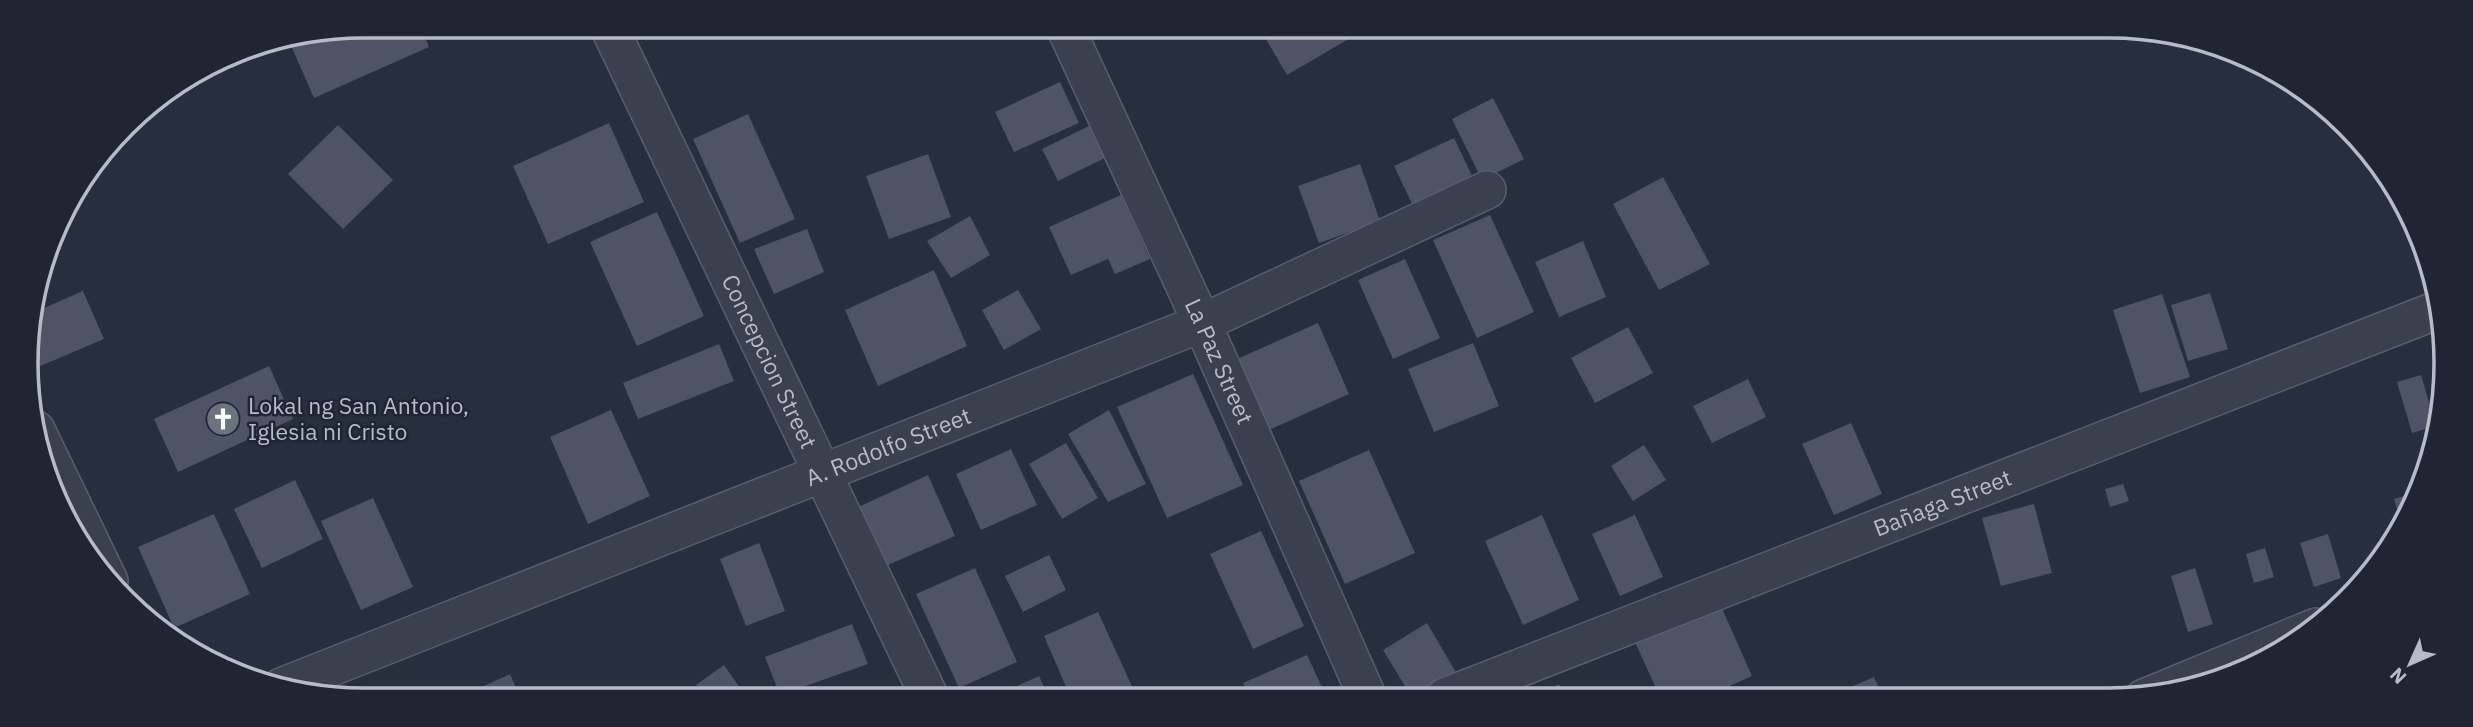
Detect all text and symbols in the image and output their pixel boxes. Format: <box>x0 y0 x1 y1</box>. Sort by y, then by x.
street label: Concepcion Street <box>716 269 824 453</box>
street label: La Paz Street <box>1179 293 1261 429</box>
place label: Lokal ng San Antonio, Iglesia ni Cristo <box>248 390 469 446</box>
church icon: Lokal ng San Antonio, Iglesia ni Cristo <box>204 400 242 438</box>
street label: A. Rodolfo Street <box>801 400 975 492</box>
street label: Bañaga Street <box>1869 462 2015 542</box>
north arrow <box>2375 629 2445 699</box>
text: N <box>2385 663 2411 689</box>

